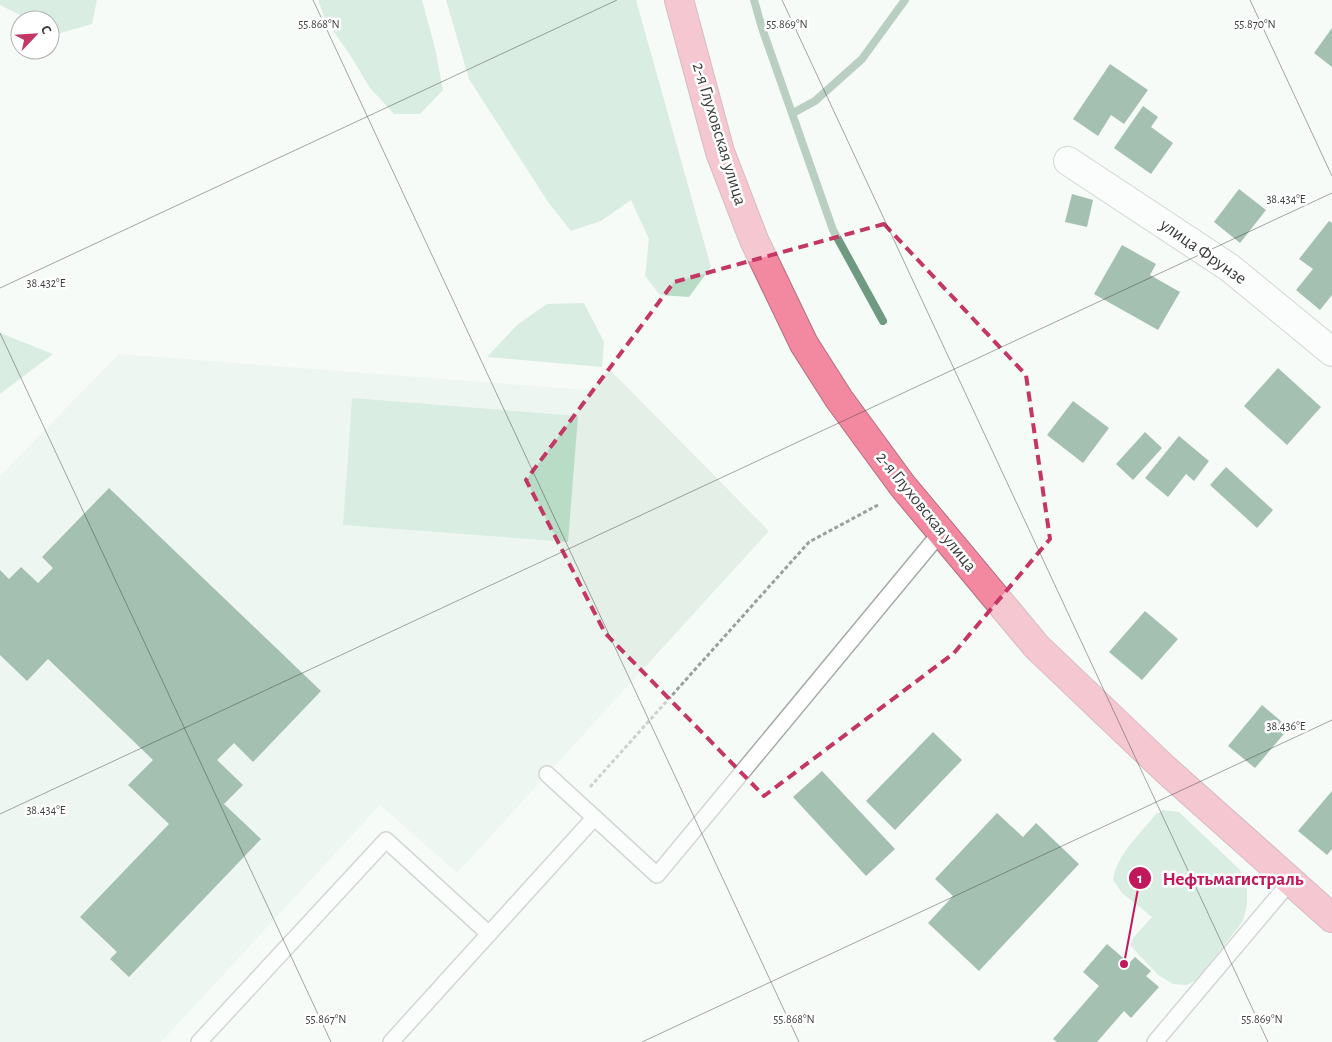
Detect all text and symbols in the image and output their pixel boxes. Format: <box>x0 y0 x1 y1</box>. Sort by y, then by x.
north arrow <box>10 10 60 60</box>
text: 55.868°N <box>298 18 340 30</box>
text: 55.869°N <box>766 18 808 30</box>
text: 55.870°N <box>1234 18 1276 30</box>
text: С <box>38 23 54 37</box>
street label: 2-я Глуховская улица <box>689 60 749 208</box>
text: 38.434°E <box>1266 193 1306 205</box>
street label: улица Фрунзе <box>1156 215 1249 288</box>
text: 38.432°E <box>27 277 66 289</box>
street label: 2-я Глуховская улица <box>872 449 980 575</box>
text: 38.436°E <box>1266 720 1306 732</box>
text: 38.434°E <box>26 804 66 816</box>
callout: Нефтьмагистраль <box>1127 861 1313 895</box>
text: Нефтьмагистраль <box>1162 870 1304 889</box>
text: 1 <box>1137 871 1143 886</box>
text: 55.867°N <box>306 1013 346 1025</box>
text: 55.868°N <box>773 1013 815 1025</box>
text: 55.869°N <box>1241 1013 1283 1025</box>

